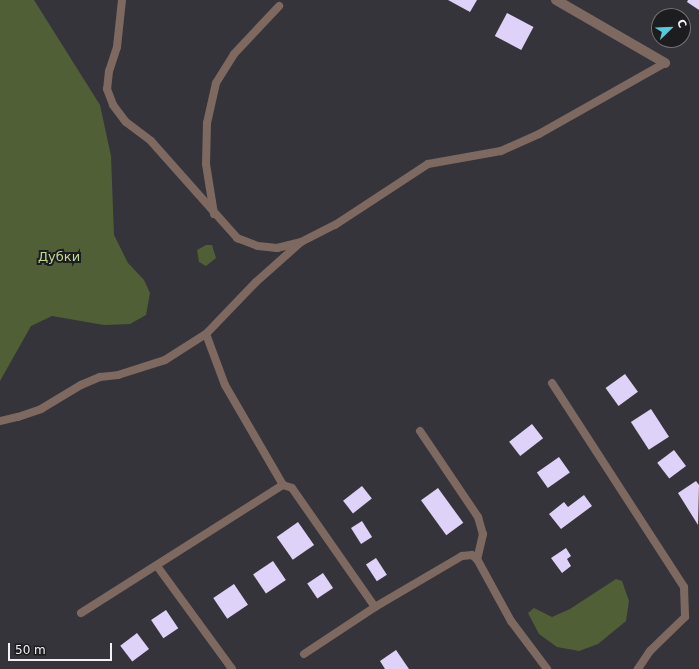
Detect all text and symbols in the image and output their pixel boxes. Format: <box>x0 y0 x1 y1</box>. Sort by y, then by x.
north arrow <box>651 8 691 48</box>
text: С <box>674 17 689 30</box>
park label: Дубки <box>38 249 80 265</box>
scale bar <box>10 635 114 661</box>
text: 50 m <box>15 643 46 657</box>

